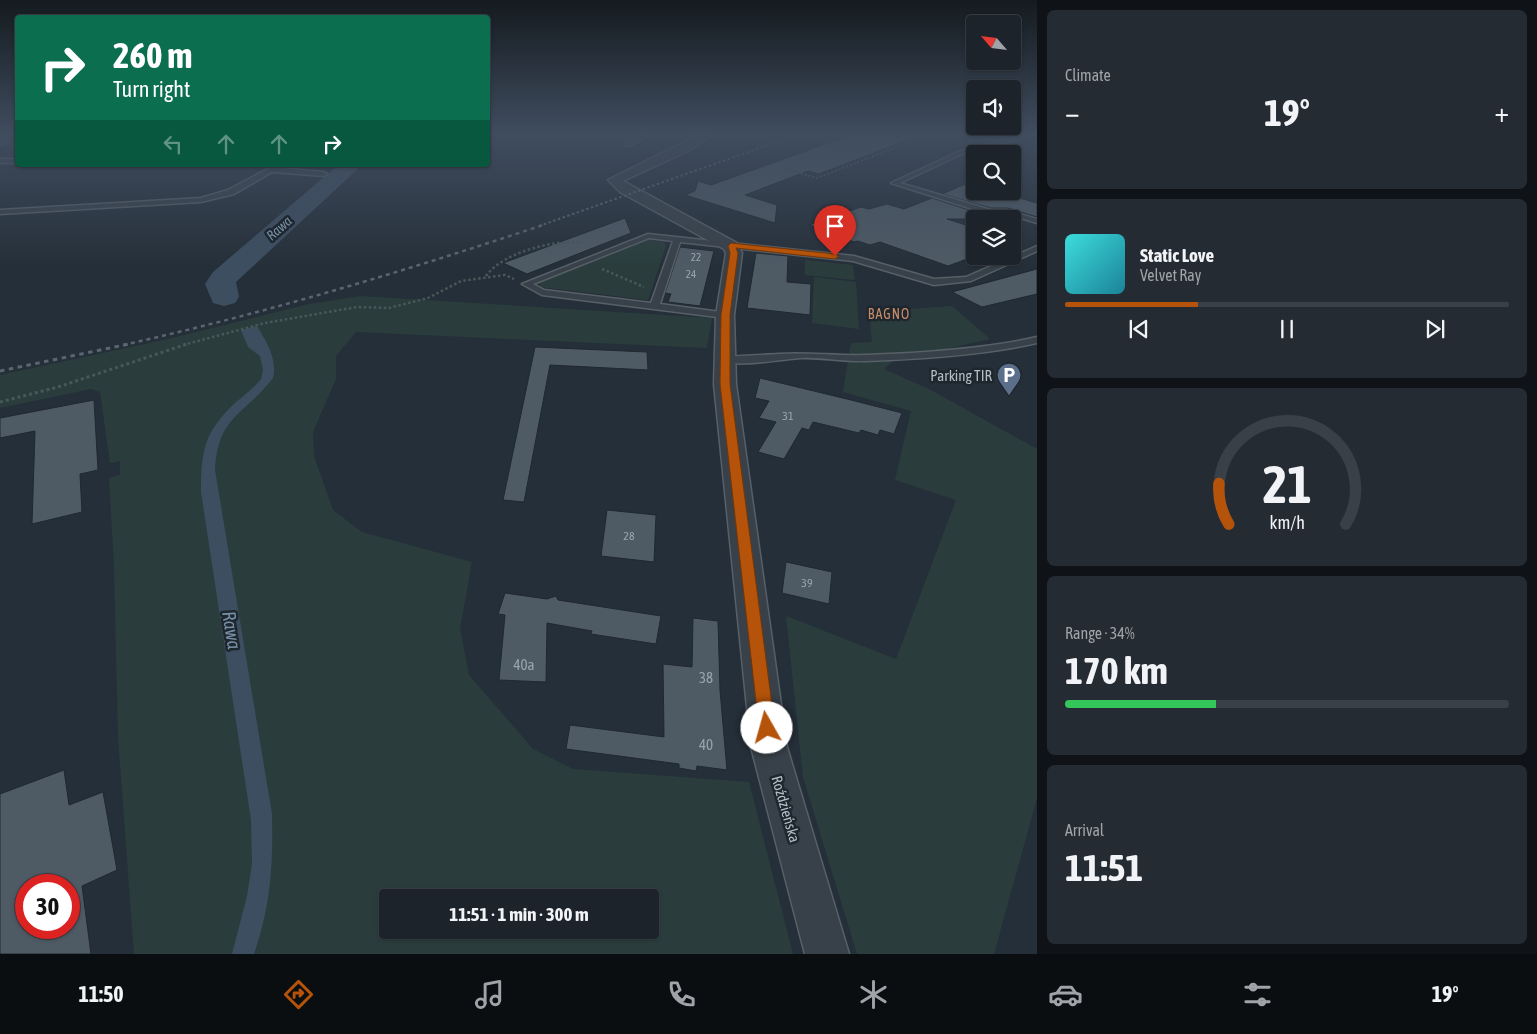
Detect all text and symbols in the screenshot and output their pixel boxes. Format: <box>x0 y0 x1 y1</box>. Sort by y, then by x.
north arrow <box>966 15 1021 70</box>
map controls <box>966 15 1021 265</box>
icon: right <box>30 35 95 100</box>
text: 260 m <box>113 35 192 75</box>
text: Climate <box>1065 66 1111 84</box>
text: Turn right <box>113 76 190 102</box>
button: sound <box>966 80 1021 135</box>
text: 19° <box>1264 91 1310 134</box>
text: − <box>1065 96 1080 128</box>
text: + <box>1494 96 1509 128</box>
icon: left <box>159 130 187 158</box>
icon: ahead <box>212 130 240 158</box>
icon: ahead <box>265 130 293 158</box>
icon: right <box>318 130 346 158</box>
button: search <box>966 145 1021 200</box>
pin <box>814 205 856 256</box>
button: layers <box>966 210 1021 265</box>
water label: Rawa <box>263 212 295 243</box>
icon: arrive <box>821 212 849 240</box>
text: Static Love <box>1140 244 1214 266</box>
house number: 22 <box>691 251 701 263</box>
text: Velvet Ray <box>1140 266 1201 284</box>
house number: 24 <box>686 268 696 280</box>
district label: BAGNO <box>868 306 910 322</box>
icon: previous <box>1125 315 1153 343</box>
icon: pause <box>1273 315 1301 343</box>
icon: next <box>1421 315 1449 343</box>
parking icon: Parking TIR <box>996 362 1022 396</box>
place label: Parking TIR <box>930 367 992 384</box>
house number: 31 <box>782 409 794 423</box>
text: 21 <box>1263 454 1311 514</box>
text: km/h <box>1269 512 1305 533</box>
house number: 28 <box>623 529 635 543</box>
house number: 39 <box>801 576 813 590</box>
water label: Rawa <box>218 609 246 651</box>
text: Range · 34% <box>1065 624 1135 642</box>
text: 170 km <box>1065 649 1168 692</box>
house number: 40a <box>513 656 535 673</box>
house number: 38 <box>699 669 713 686</box>
position arrow <box>740 701 792 753</box>
house number: 40 <box>699 736 713 753</box>
street label: Roździeńska <box>768 774 804 844</box>
text: Arrival <box>1065 821 1104 839</box>
text: 11:51 <box>1065 846 1143 889</box>
speed limit sign: 30 <box>15 874 80 939</box>
text: 11:51 · 1 min · 300 m <box>449 903 589 925</box>
icon: directions <box>281 977 316 1012</box>
icon: music <box>472 977 507 1012</box>
icon: phone <box>664 977 699 1012</box>
icon: climate <box>856 977 891 1012</box>
icon: car <box>1048 977 1083 1012</box>
icon: filters <box>1240 977 1275 1012</box>
text: 11:50 <box>78 981 124 1007</box>
text: 19° <box>1432 981 1458 1007</box>

